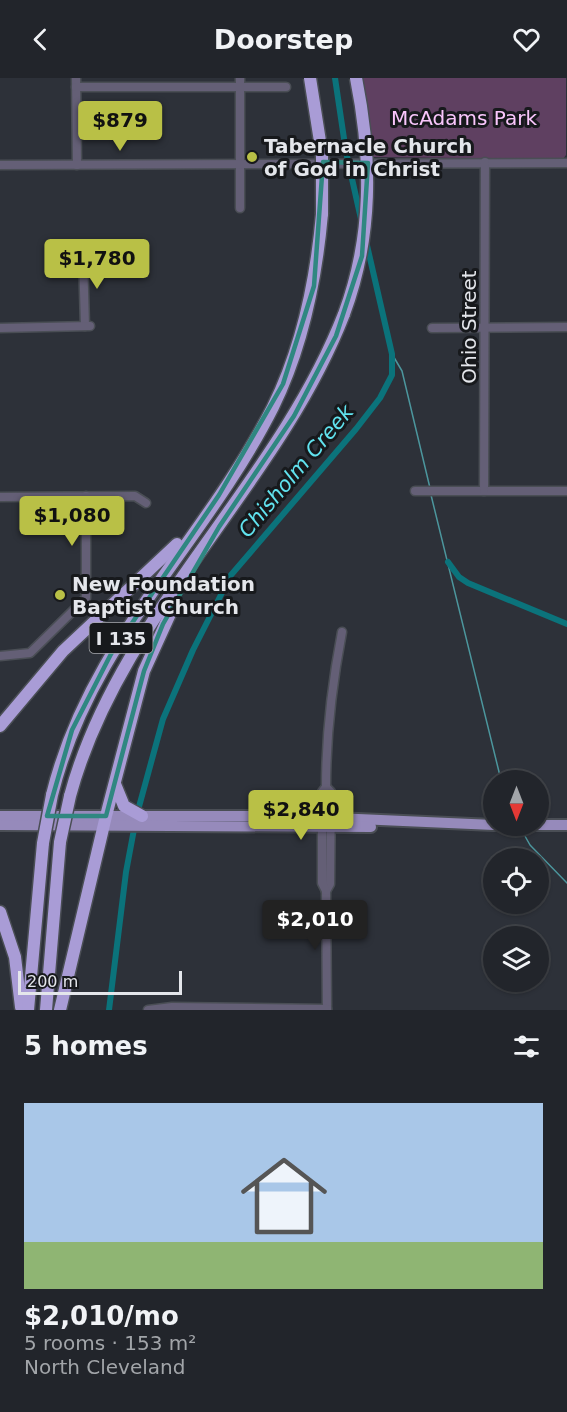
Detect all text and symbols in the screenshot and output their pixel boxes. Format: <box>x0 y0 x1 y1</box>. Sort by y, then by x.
icon: back <box>24 23 57 56</box>
icon: heart <box>510 23 543 56</box>
text: Doorstep <box>214 24 353 55</box>
pin: $879 <box>84 101 156 152</box>
park label: McAdams Park <box>391 106 537 130</box>
text: $879 <box>92 108 148 132</box>
place label: Tabernacle Church of God in Christ <box>264 134 472 181</box>
marker: Tabernacle Church of God in Christ <box>245 150 259 164</box>
pin: $1,780 <box>48 239 146 290</box>
text: $1,780 <box>58 246 136 270</box>
street label: Ohio Street <box>457 270 481 384</box>
water label: Chisholm Creek <box>234 399 359 542</box>
pin: $1,080 <box>23 496 121 547</box>
text: $1,080 <box>33 503 111 527</box>
place label: New Foundation Baptist Church <box>72 572 255 619</box>
marker: New Foundation Baptist Church <box>53 588 67 602</box>
road number: I 135 <box>90 623 152 653</box>
north arrow <box>483 770 549 836</box>
map controls <box>483 770 549 992</box>
pin: $2,840 <box>252 790 350 841</box>
text: $2,840 <box>262 797 340 821</box>
button: locate <box>483 848 549 914</box>
pin: $2,010 <box>266 900 364 951</box>
text: $2,010 <box>276 907 354 931</box>
button: layers <box>483 926 549 992</box>
scale bar <box>18 968 182 996</box>
text: 200 m <box>27 972 78 991</box>
icon: filters <box>510 1030 543 1063</box>
text: 5 homes <box>24 1031 148 1061</box>
icon: home <box>230 1142 338 1250</box>
text: $2,010/mo <box>24 1301 179 1331</box>
text: 5 rooms · 153 m² <box>24 1331 196 1355</box>
text: North Cleveland <box>24 1355 185 1379</box>

